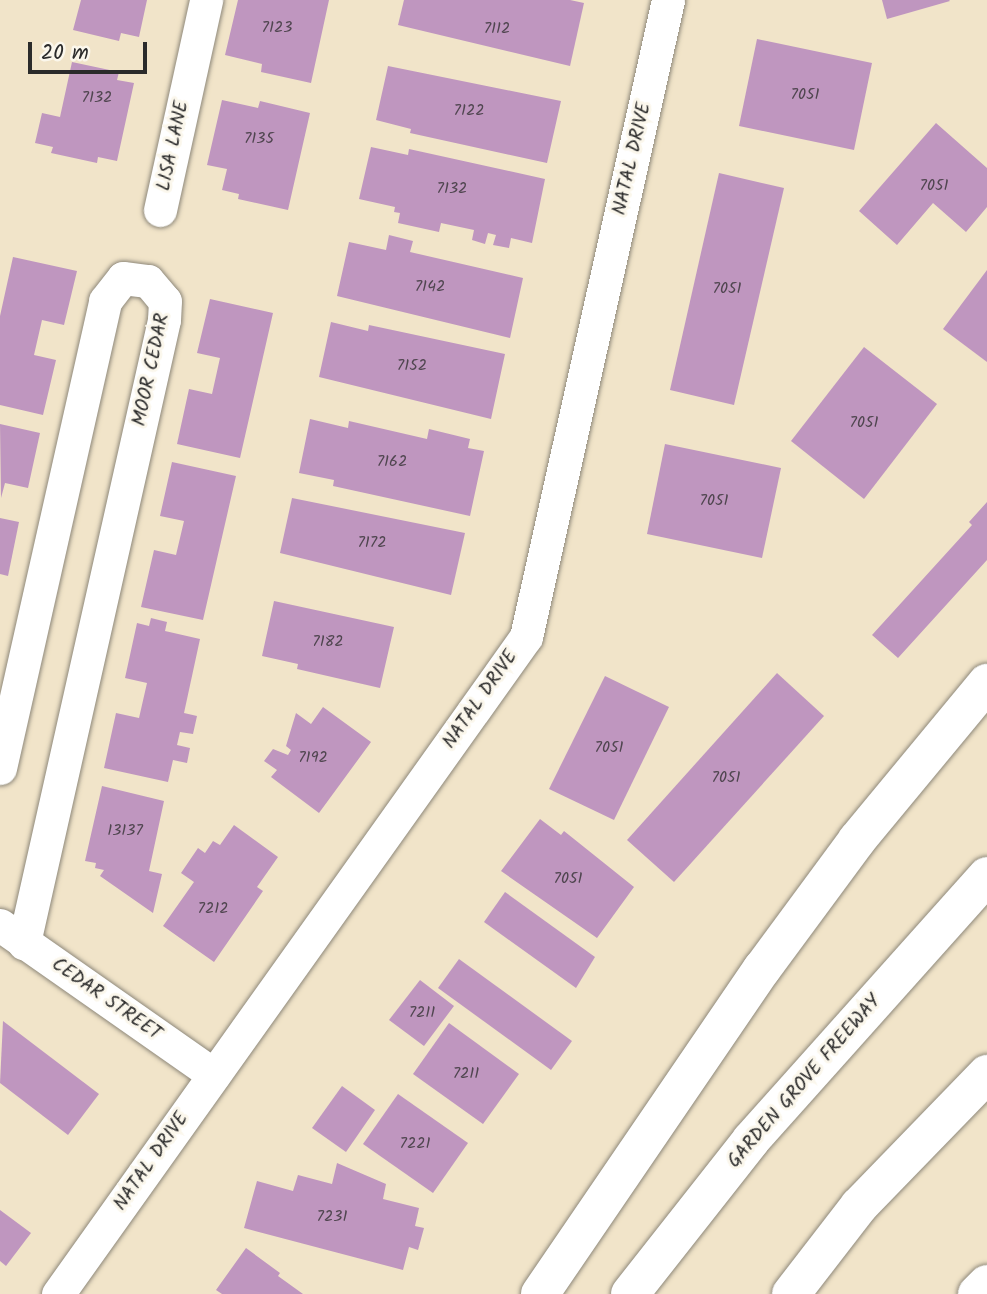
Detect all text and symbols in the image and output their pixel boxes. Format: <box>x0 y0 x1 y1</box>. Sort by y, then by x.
house number: 7123 <box>262 18 292 38</box>
house number: 7112 <box>484 19 510 39</box>
scale bar <box>32 28 150 72</box>
text: 20 m <box>41 37 89 70</box>
house number: 7051 <box>791 85 819 105</box>
house number: 7132 <box>82 88 112 108</box>
street label: LISA LANE <box>153 99 195 193</box>
house number: 7122 <box>454 101 484 121</box>
street label: NATAL DRIVE <box>609 101 657 217</box>
house number: 7135 <box>244 129 274 149</box>
house number: 7051 <box>920 176 948 196</box>
house number: 7132 <box>437 179 467 199</box>
house number: 7142 <box>415 277 445 297</box>
house number: 7051 <box>713 279 741 299</box>
street label: MOOR CEDAR <box>129 312 175 428</box>
house number: 7152 <box>397 356 427 376</box>
house number: 7051 <box>850 413 878 433</box>
house number: 7162 <box>377 452 407 472</box>
house number: 7051 <box>700 491 728 511</box>
house number: 7172 <box>357 533 387 553</box>
house number: 7182 <box>312 632 344 652</box>
street label: NATAL DRIVE <box>439 647 523 753</box>
house number: 7051 <box>595 738 623 758</box>
house number: 7192 <box>298 748 328 768</box>
house number: 7051 <box>712 768 740 788</box>
house number: 13137 <box>107 821 143 841</box>
house number: 7051 <box>554 869 582 889</box>
house number: 7212 <box>198 899 228 919</box>
street label: CEDAR STREET <box>47 954 165 1046</box>
street label: GARDEN GROVE FREEWAY <box>724 991 886 1173</box>
house number: 7211 <box>409 1003 435 1023</box>
house number: 7211 <box>453 1064 479 1084</box>
street label: NATAL DRIVE <box>110 1109 194 1215</box>
house number: 7221 <box>400 1134 430 1154</box>
house number: 7231 <box>317 1207 347 1227</box>

